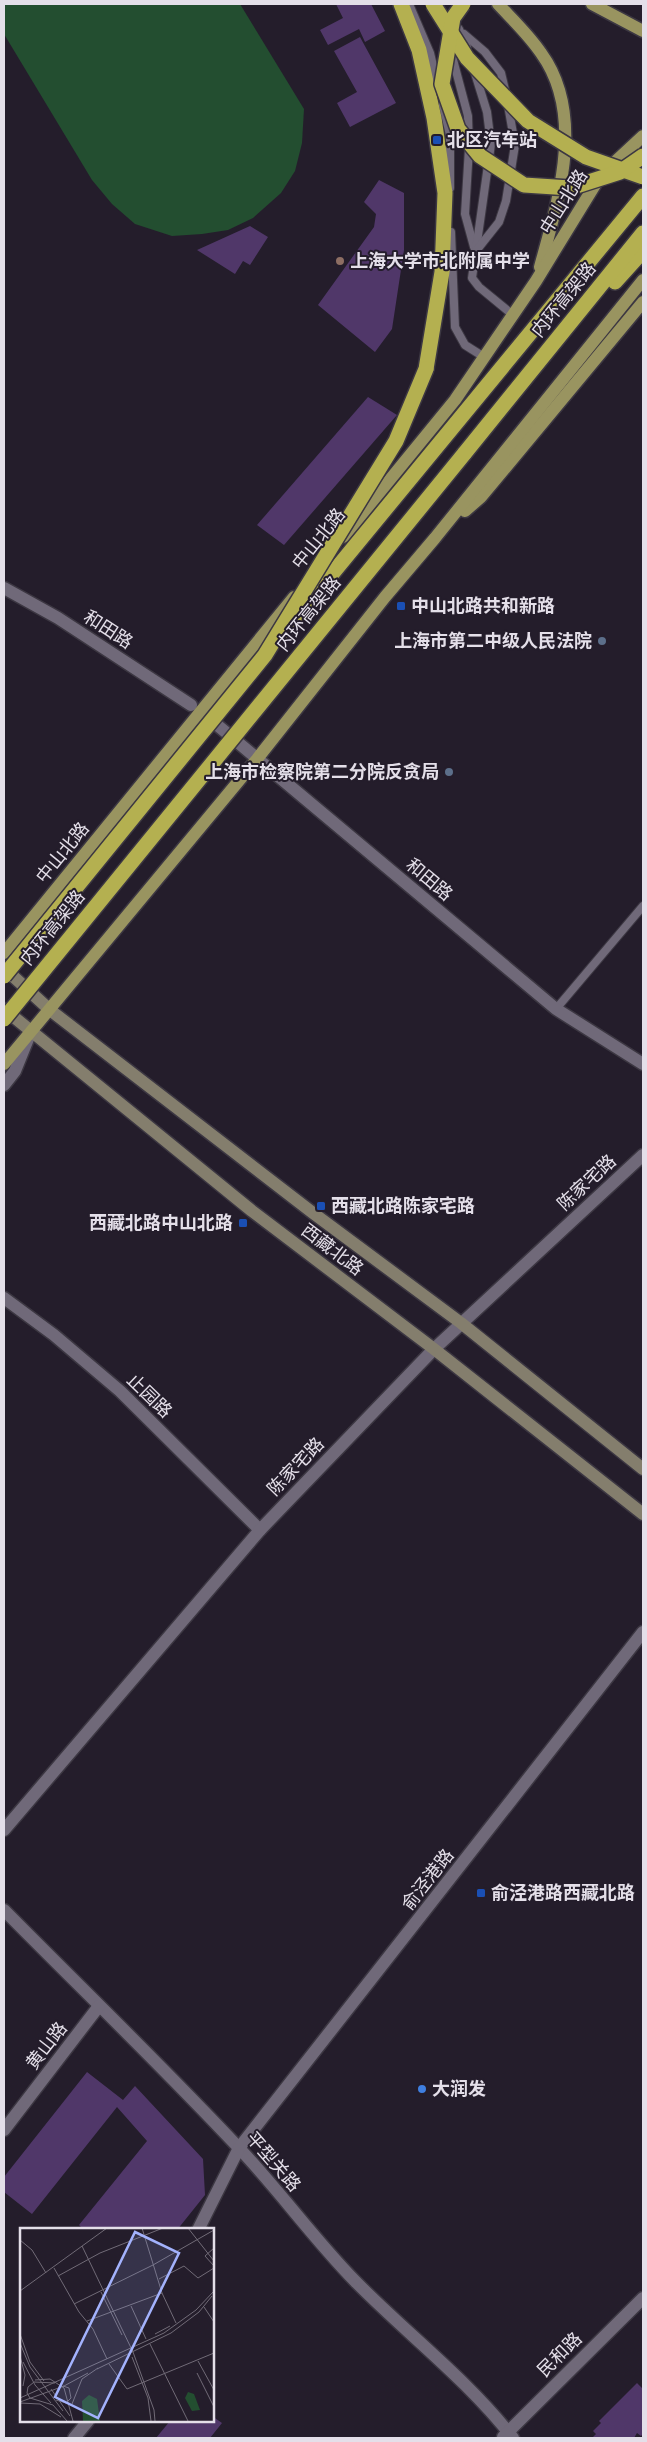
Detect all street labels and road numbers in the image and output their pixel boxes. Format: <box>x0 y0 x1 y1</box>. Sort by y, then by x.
street label: 中山北路 <box>534 165 594 239</box>
street label: 内环高架路 <box>526 257 602 343</box>
street label: 中山北路 <box>287 503 351 575</box>
street label: 内环高架路 <box>271 571 347 657</box>
street label: 和田路 <box>79 605 137 655</box>
street label: 中山北路 <box>31 817 95 889</box>
street label: 和田路 <box>400 853 458 907</box>
street label: 内环高架路 <box>15 885 91 971</box>
street label: 陈家宅路 <box>552 1149 622 1217</box>
street label: 西藏北路 <box>296 1218 368 1282</box>
street label: 止园路 <box>121 1368 177 1424</box>
street label: 陈家宅路 <box>262 1432 330 1502</box>
street label: 俞泾港路 <box>396 1844 460 1916</box>
street label: 黄山路 <box>21 2017 73 2075</box>
street label: 平型关路 <box>240 2127 306 2197</box>
street label: 民和路 <box>532 2327 588 2383</box>

